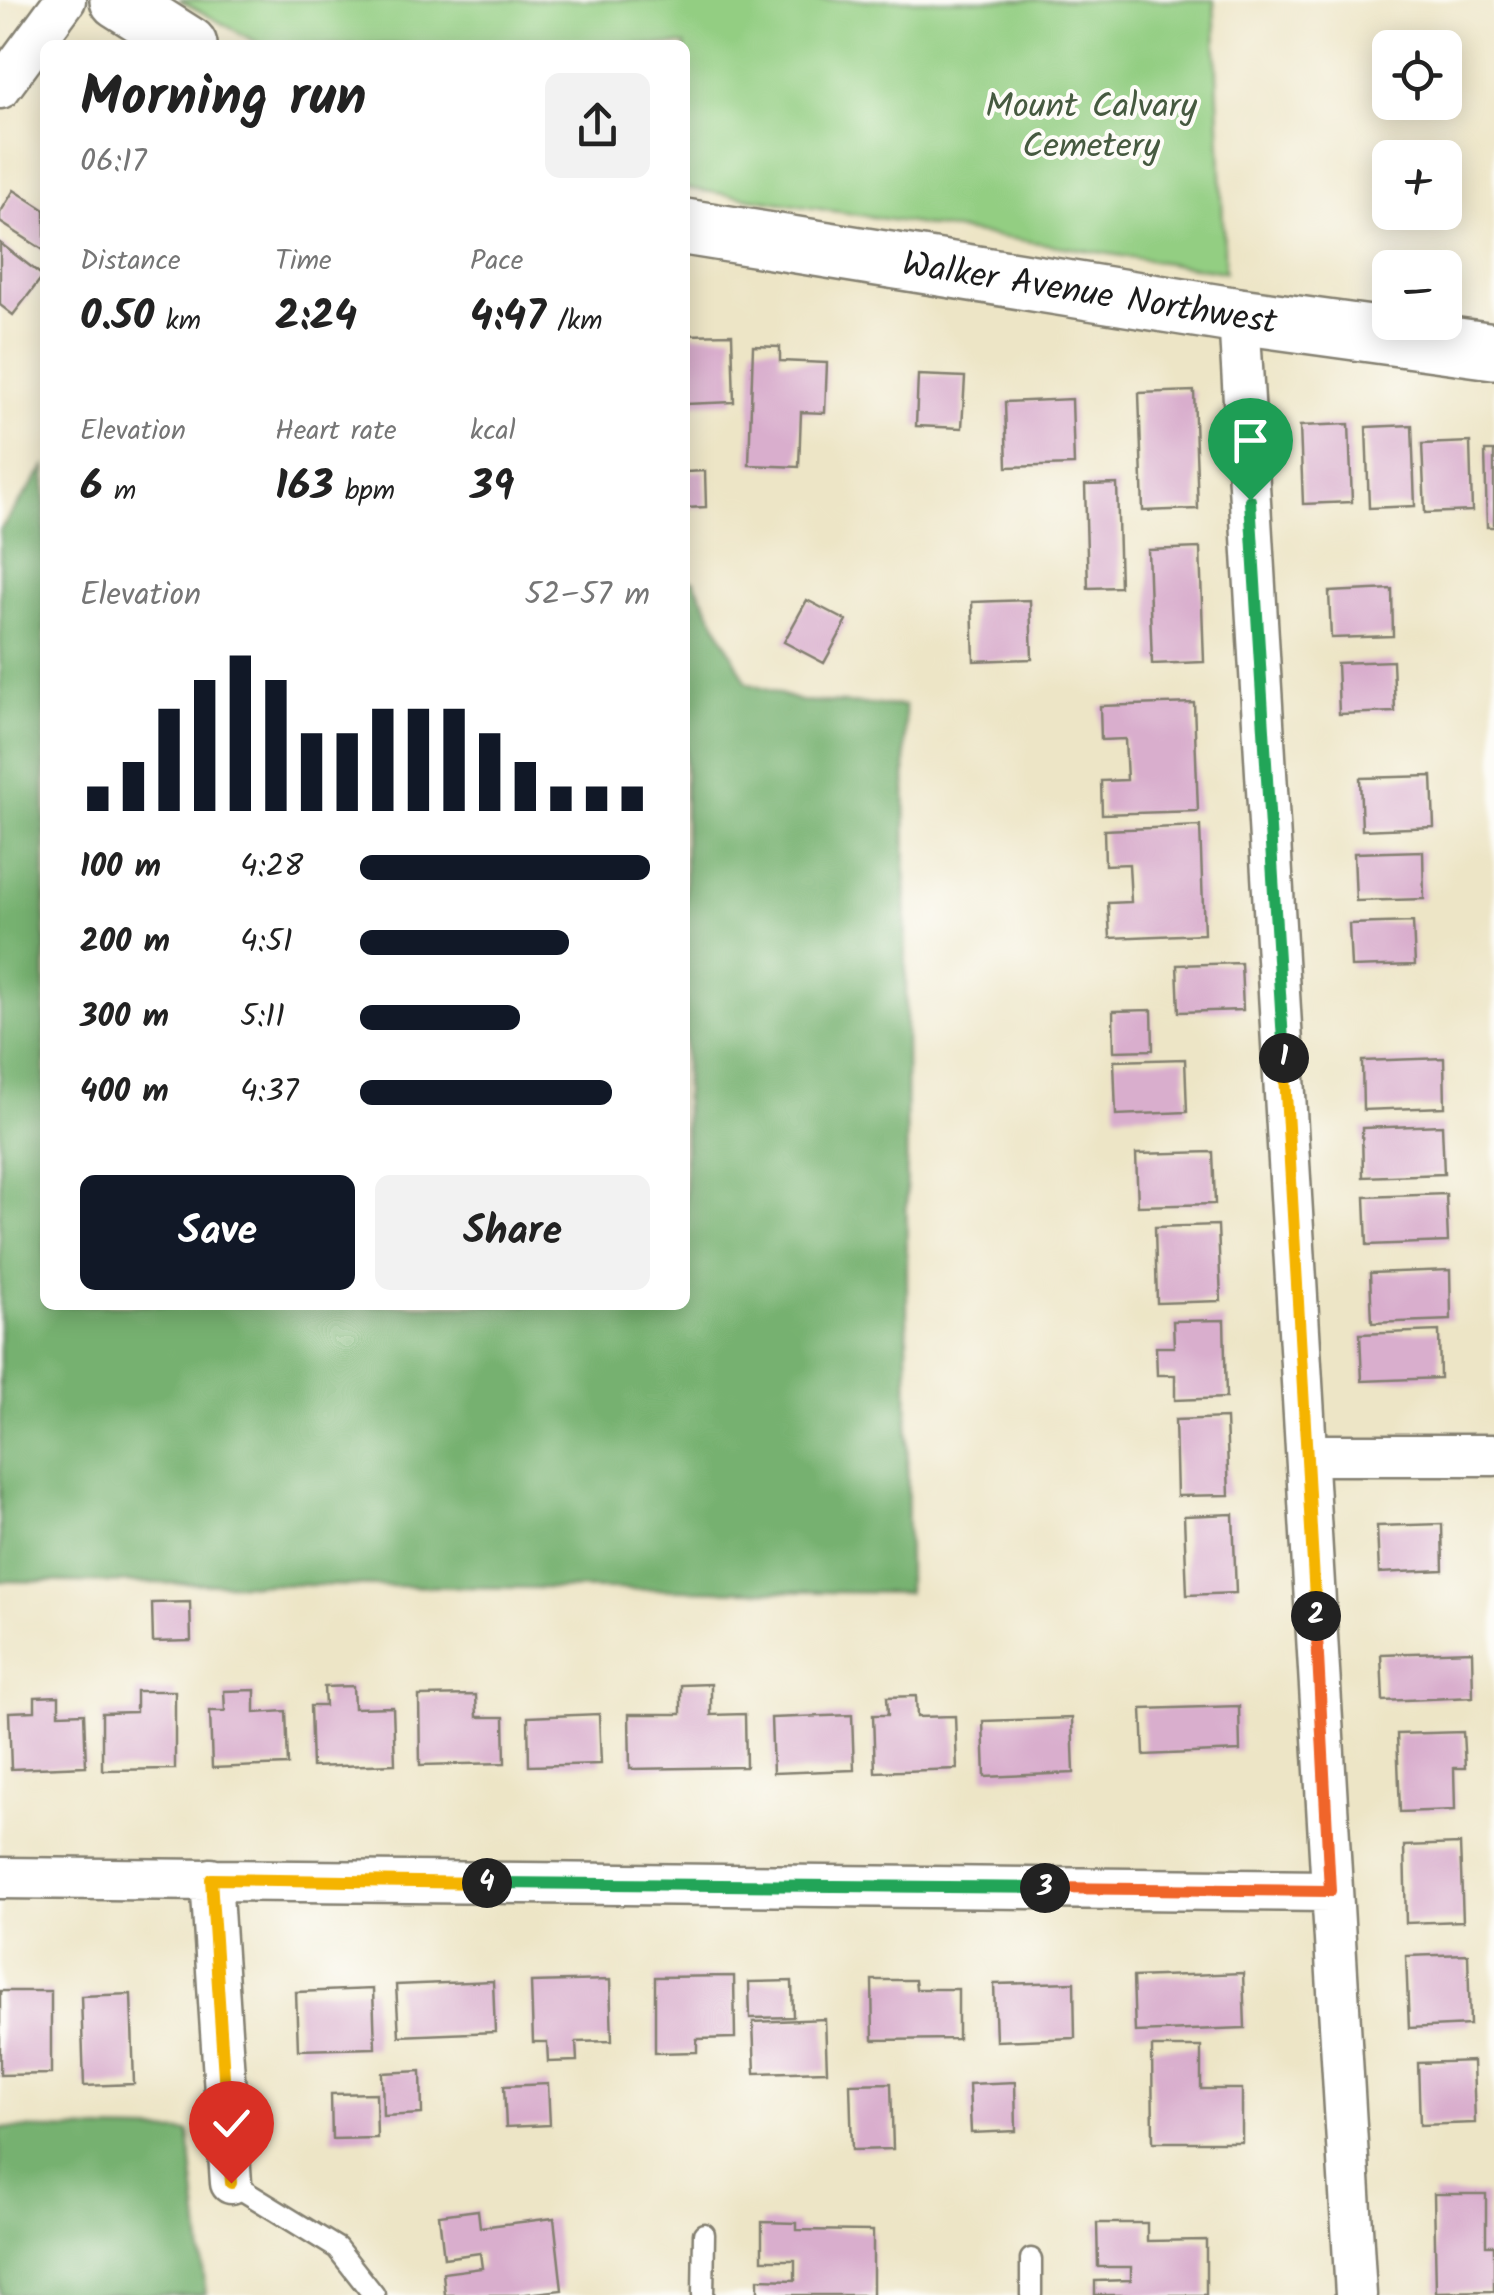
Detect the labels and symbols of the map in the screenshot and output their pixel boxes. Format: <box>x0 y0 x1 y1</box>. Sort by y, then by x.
park label: Mount Calvary Cemetery <box>985 80 1197 176</box>
street label: Walker Avenue Northwest <box>898 237 1281 352</box>
pin <box>1208 398 1293 501</box>
pin: 1 <box>1259 1033 1309 1083</box>
pin: 2 <box>1291 1591 1341 1641</box>
pin: 4 <box>462 1858 512 1908</box>
pin: 3 <box>1020 1863 1070 1913</box>
pin <box>189 2081 274 2184</box>

